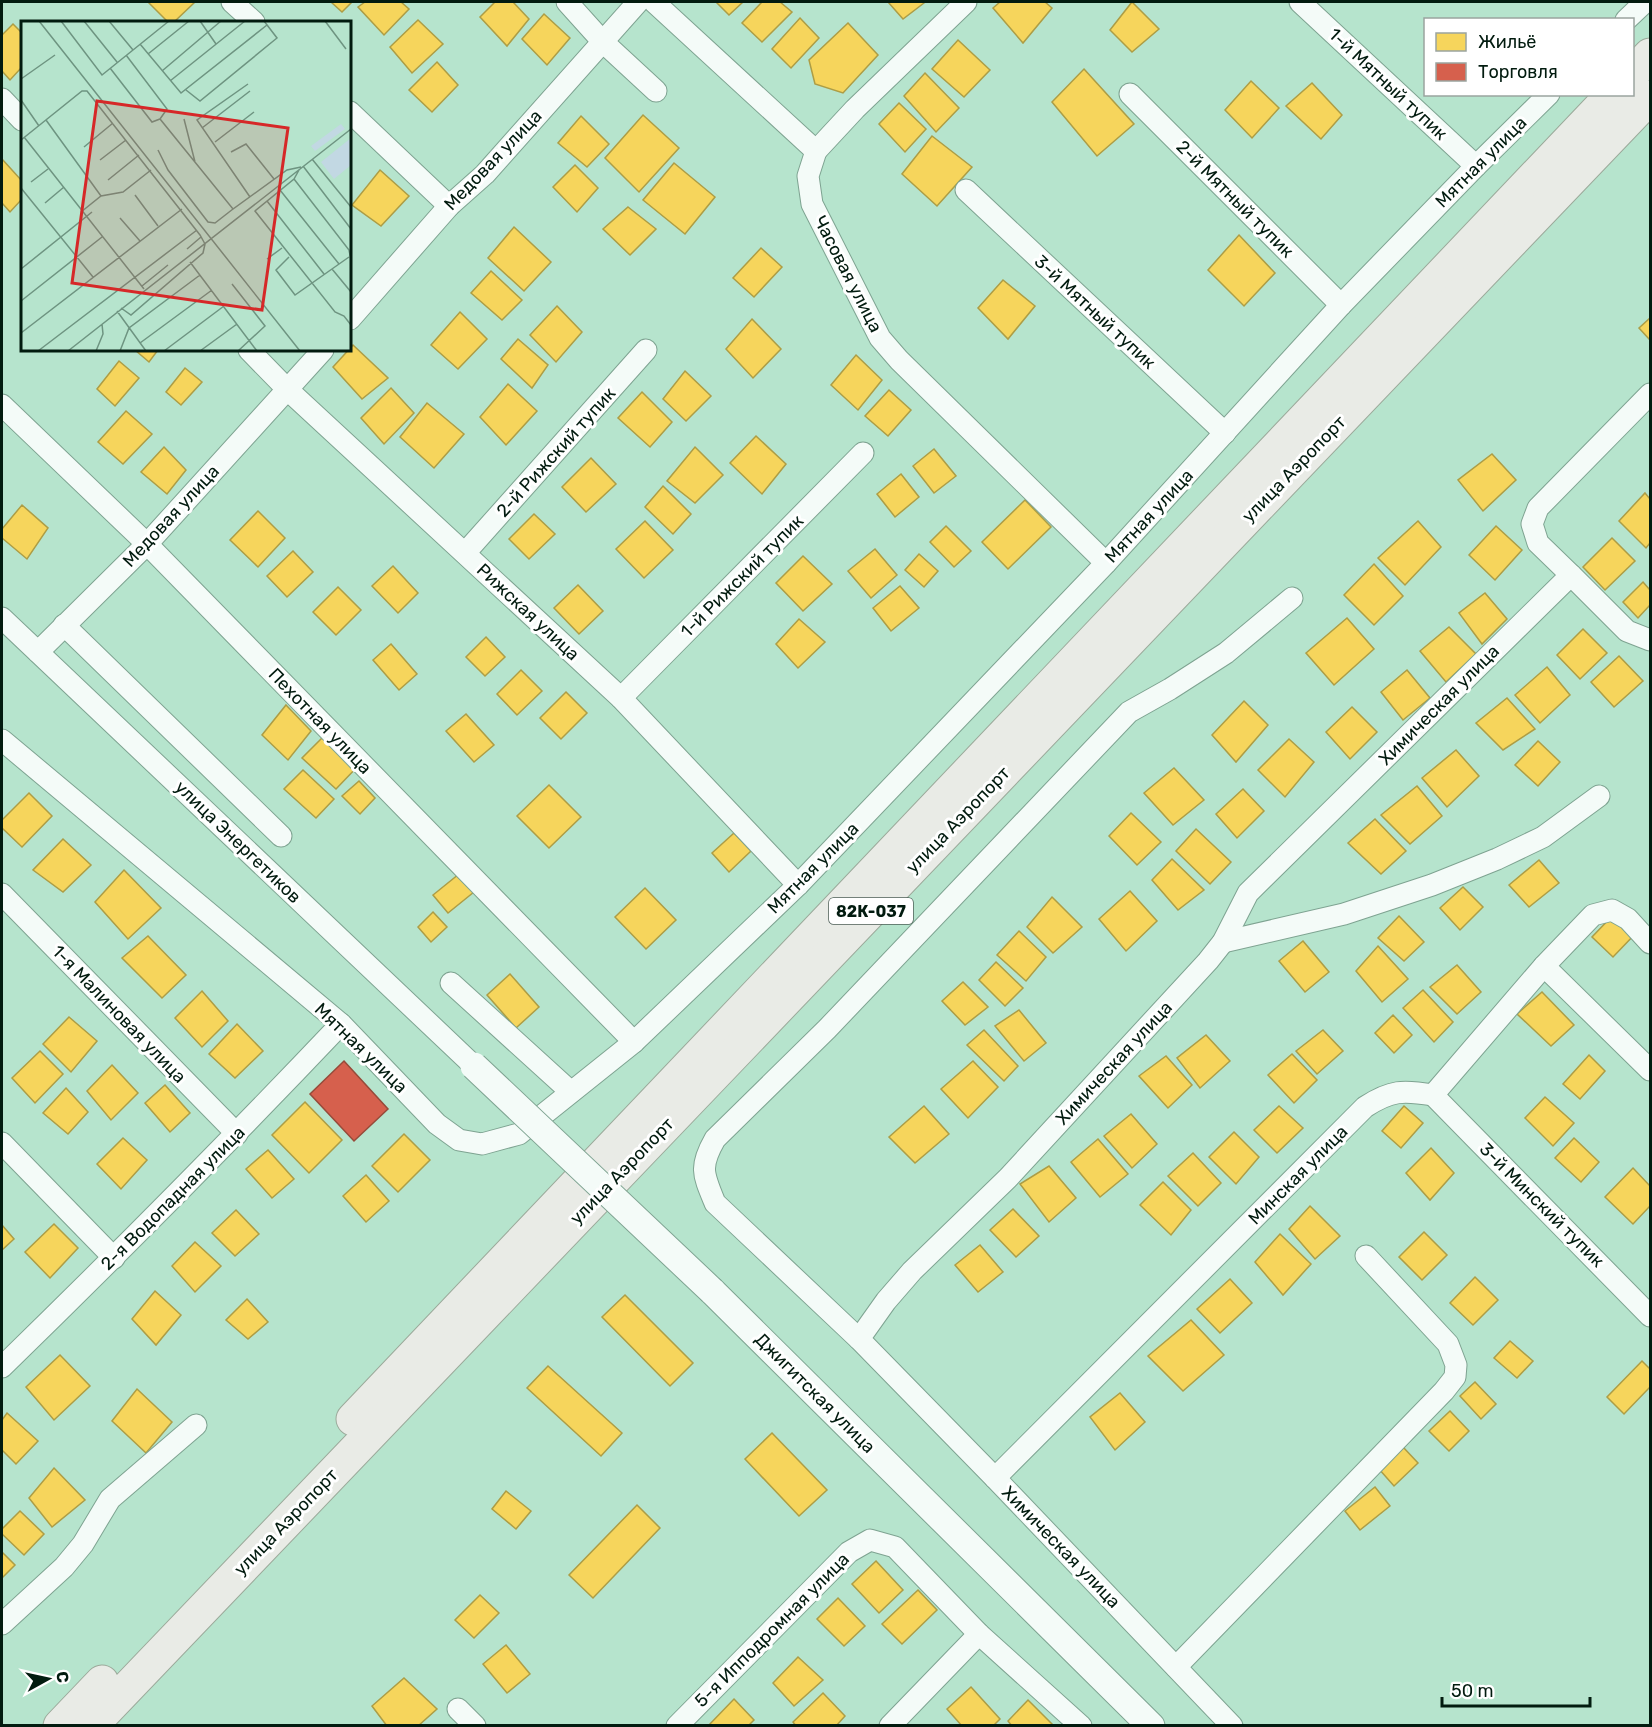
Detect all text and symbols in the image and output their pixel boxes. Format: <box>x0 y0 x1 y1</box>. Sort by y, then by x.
legend <box>1424 18 1634 96</box>
inset map <box>21 21 351 351</box>
street label: 1-й Мятный тупик <box>1324 23 1452 145</box>
text: Жильё <box>1478 31 1536 53</box>
text: Торговля <box>1478 61 1558 83</box>
street label: Медовая улица <box>439 105 547 215</box>
street label: Мятная улица <box>1431 112 1531 212</box>
street label: 2-й Мятный тупик <box>1172 136 1299 263</box>
street label: Часовая улица <box>809 212 887 336</box>
street label: 3-й Мятный тупик <box>1030 250 1160 374</box>
street label: 2-й Рижский тупик <box>492 382 620 522</box>
street label: улица Аэропорт <box>1237 411 1351 527</box>
street label: Медовая улица <box>118 460 224 572</box>
street label: Мятная улица <box>1100 465 1198 567</box>
street label: 1-й Рижский тупик <box>676 510 808 642</box>
street label: Рижская улица <box>472 559 584 665</box>
street label: Химическая улица <box>1374 640 1504 770</box>
street label: Пехотная улица <box>264 663 376 779</box>
street label: улица Аэропорт <box>901 762 1015 878</box>
street label: улица Энергетиков <box>170 776 306 908</box>
street label: Мятная улица <box>763 818 863 918</box>
road number: 82К-037 <box>829 898 913 924</box>
street label: 1-я Малиновая улица <box>47 940 191 1088</box>
street label: Химическая улица <box>1051 997 1177 1129</box>
street label: Мятная улица <box>310 998 412 1098</box>
street label: улица Аэропорт <box>565 1113 679 1229</box>
street label: 2-я Водопадная улица <box>96 1121 250 1275</box>
street label: Минская улица <box>1244 1121 1352 1229</box>
street label: 3-й Минский тупик <box>1475 1138 1609 1272</box>
street label: Джигитская улица <box>750 1328 880 1458</box>
street label: улица Аэропорт <box>229 1464 343 1580</box>
street label: Химическая улица <box>997 1481 1125 1613</box>
street label: 5-я Ипподромная улица <box>690 1548 854 1712</box>
north arrow <box>18 1649 78 1709</box>
text: С <box>52 1670 73 1684</box>
scale bar <box>1442 1670 1590 1708</box>
text: 50 m <box>1451 1680 1494 1702</box>

